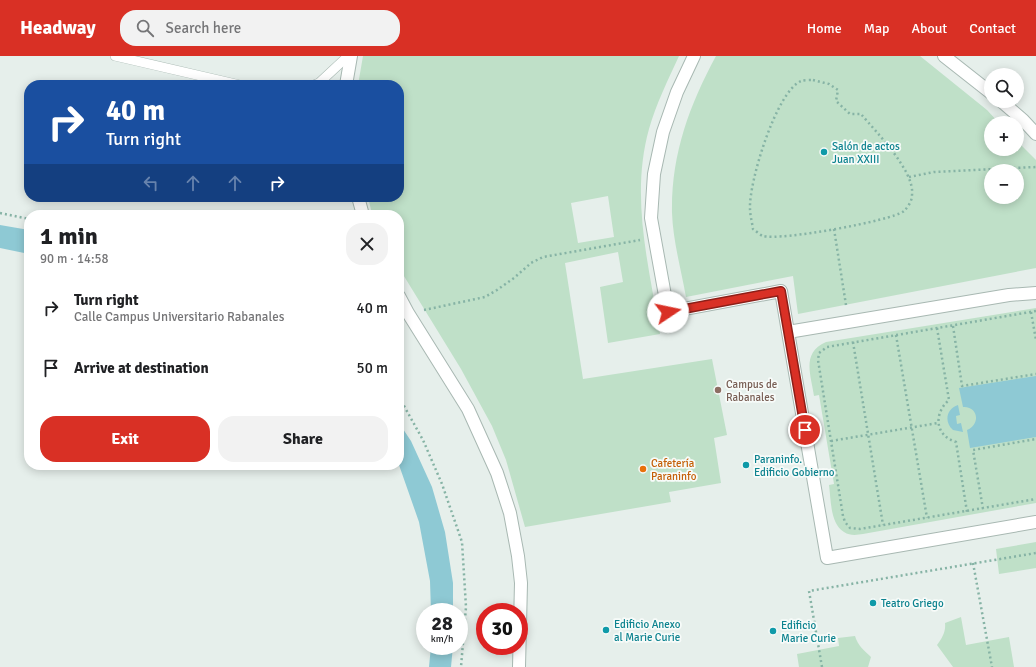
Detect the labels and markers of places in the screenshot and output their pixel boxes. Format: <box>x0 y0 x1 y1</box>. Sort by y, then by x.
place label: Salón de actos Juan XXIII <box>832 140 900 166</box>
marker: Salón de actos Juan XXIII <box>819 147 829 157</box>
place label: Campus de Rabanales <box>726 378 777 404</box>
marker: Campus de Rabanales <box>713 385 723 395</box>
pin <box>788 413 822 447</box>
place label: Paraninfo. Edificio Gobierno <box>754 453 835 479</box>
place label: Cafetería Paraninfo <box>651 457 697 483</box>
marker: Paraninfo. Edificio Gobierno <box>741 460 751 470</box>
marker: Cafetería Paraninfo <box>638 464 648 474</box>
place label: Teatro Griego <box>881 597 944 610</box>
marker: Teatro Griego <box>868 598 878 608</box>
place label: Edificio Anexo al Marie Curie <box>614 618 681 644</box>
place label: Edificio Marie Curie <box>781 619 836 645</box>
marker: Edificio Anexo al Marie Curie <box>601 625 611 635</box>
marker: Edificio Marie Curie <box>768 626 778 636</box>

